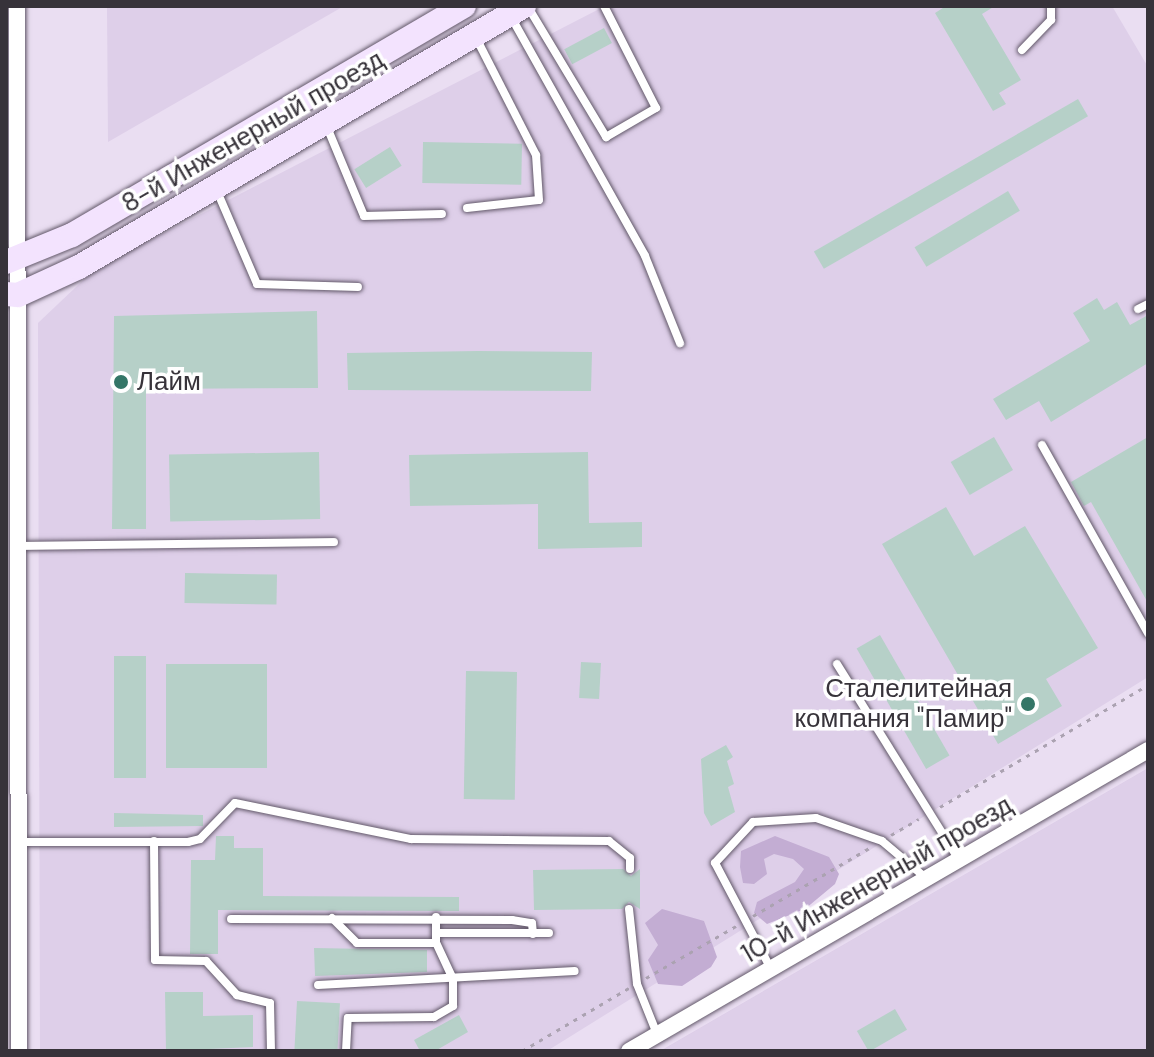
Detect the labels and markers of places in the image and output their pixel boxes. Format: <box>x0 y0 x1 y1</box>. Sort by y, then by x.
place label: Лайм <box>137 366 201 398</box>
marker: Лайм <box>112 373 130 391</box>
place label: Сталелитейная компания "Памир" <box>794 673 1012 734</box>
marker: Сталелитейная компания "Памир" <box>1019 695 1037 713</box>

